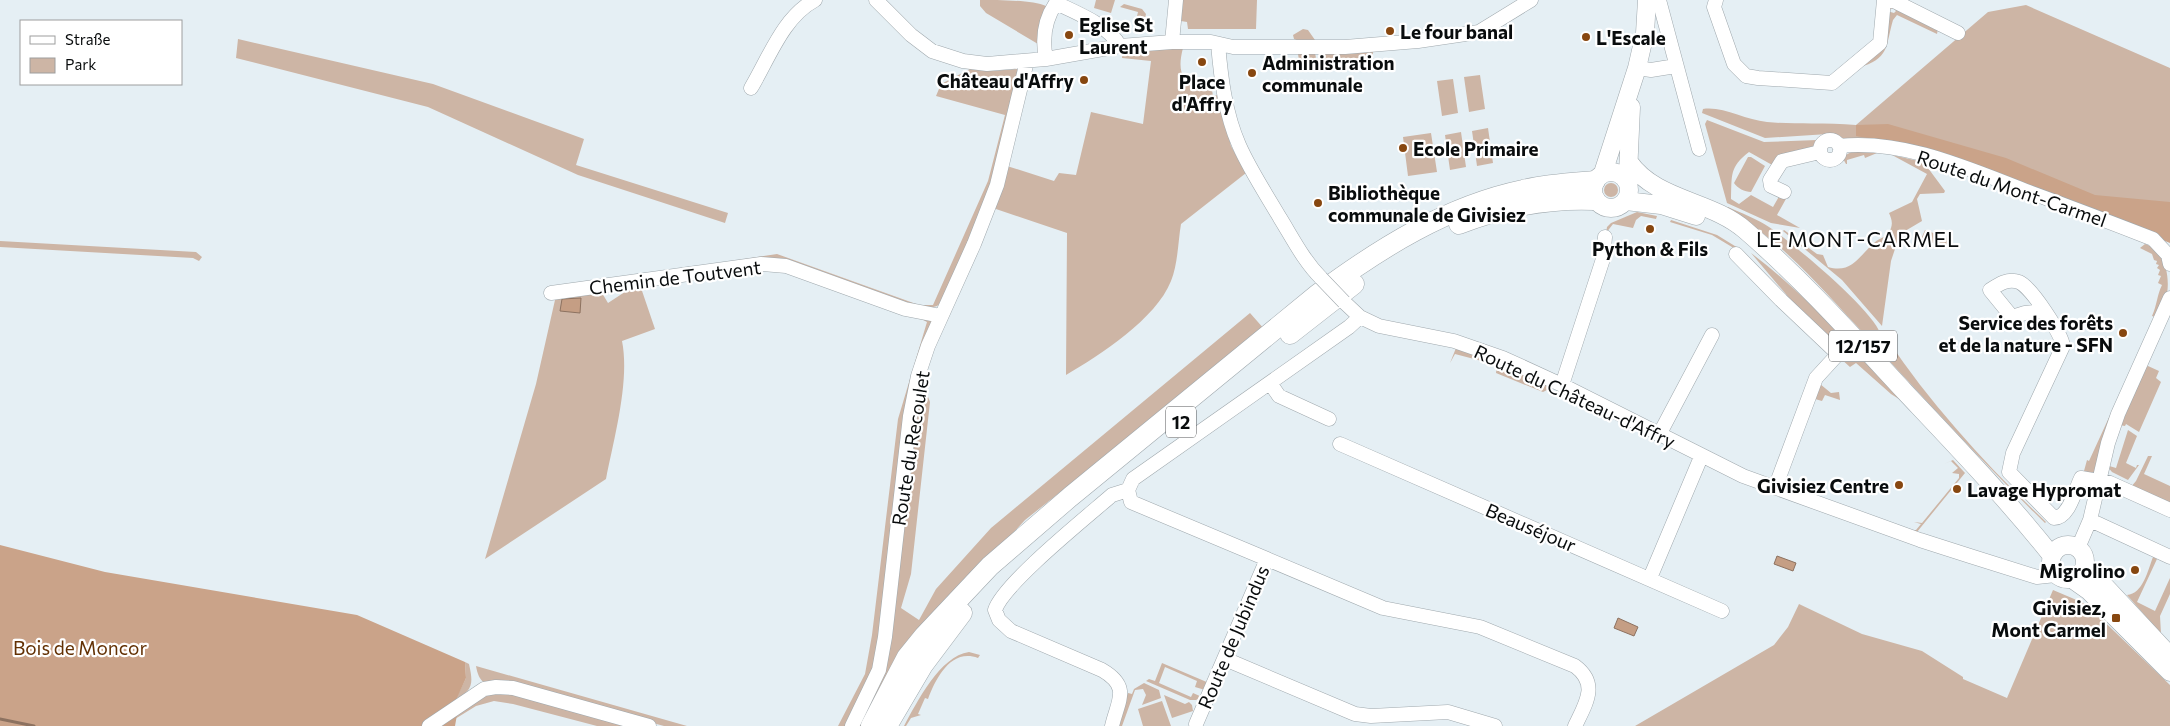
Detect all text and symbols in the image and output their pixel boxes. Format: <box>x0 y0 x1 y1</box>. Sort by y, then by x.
place label: Eglise St Laurent <box>1079 13 1153 58</box>
legend <box>20 20 182 85</box>
place label: Le four banal <box>1400 20 1513 43</box>
marker: Le four banal <box>1384 25 1396 37</box>
place label: L'Escale <box>1596 26 1666 49</box>
marker: Eglise St Laurent <box>1063 29 1075 41</box>
text: Straße <box>65 30 111 48</box>
marker: L'Escale <box>1580 31 1592 43</box>
place label: Administration communale <box>1262 51 1395 96</box>
text: Park <box>65 55 96 73</box>
marker: Place d'Affry <box>1196 56 1208 68</box>
marker: Administration communale <box>1246 67 1258 79</box>
place label: Château d'Affry <box>937 69 1075 92</box>
place label: Place d'Affry <box>1172 70 1233 115</box>
marker: Château d'Affry <box>1078 74 1090 86</box>
place label: Ecole Primaire <box>1413 137 1539 160</box>
marker: Ecole Primaire <box>1397 142 1409 154</box>
street label: Route du Mont-Carmel <box>1914 145 2110 231</box>
place label: Bibliothèque communale de Givisiez <box>1328 181 1526 226</box>
marker: Bibliothèque communale de Givisiez <box>1312 197 1324 209</box>
marker: Python & Fils <box>1644 223 1656 235</box>
district label: LE MONT-CARMEL <box>1756 226 1960 251</box>
place label: Python & Fils <box>1592 237 1708 260</box>
street label: Chemin de Toutvent <box>588 255 763 299</box>
place label: Service des forêts et de la nature - SFN <box>1938 311 2113 356</box>
marker: Service des forêts et de la nature - SFN <box>2117 327 2129 339</box>
road number: 12/157 <box>1829 331 1897 362</box>
street label: Route du Château-d'Affry <box>1471 339 1679 453</box>
street label: Route du Recoulet <box>886 369 934 527</box>
road number: 12 <box>1166 407 1196 438</box>
place label: Givisiez Centre <box>1757 474 1889 497</box>
place label: Lavage Hypromat <box>1967 478 2121 501</box>
marker: Givisiez Centre <box>1893 479 1905 491</box>
marker: Lavage Hypromat <box>1951 483 1963 495</box>
street label: Beauséjour <box>1482 498 1580 556</box>
place label: Migrolino <box>2039 559 2125 582</box>
street label: Route de Jubindus <box>1192 562 1274 712</box>
marker: Migrolino <box>2129 564 2141 576</box>
place label: Givisiez, Mont Carmel <box>1991 596 2106 641</box>
marker: Givisiez, Mont Carmel <box>2110 612 2122 624</box>
park label: Bois de Moncor <box>13 636 147 659</box>

